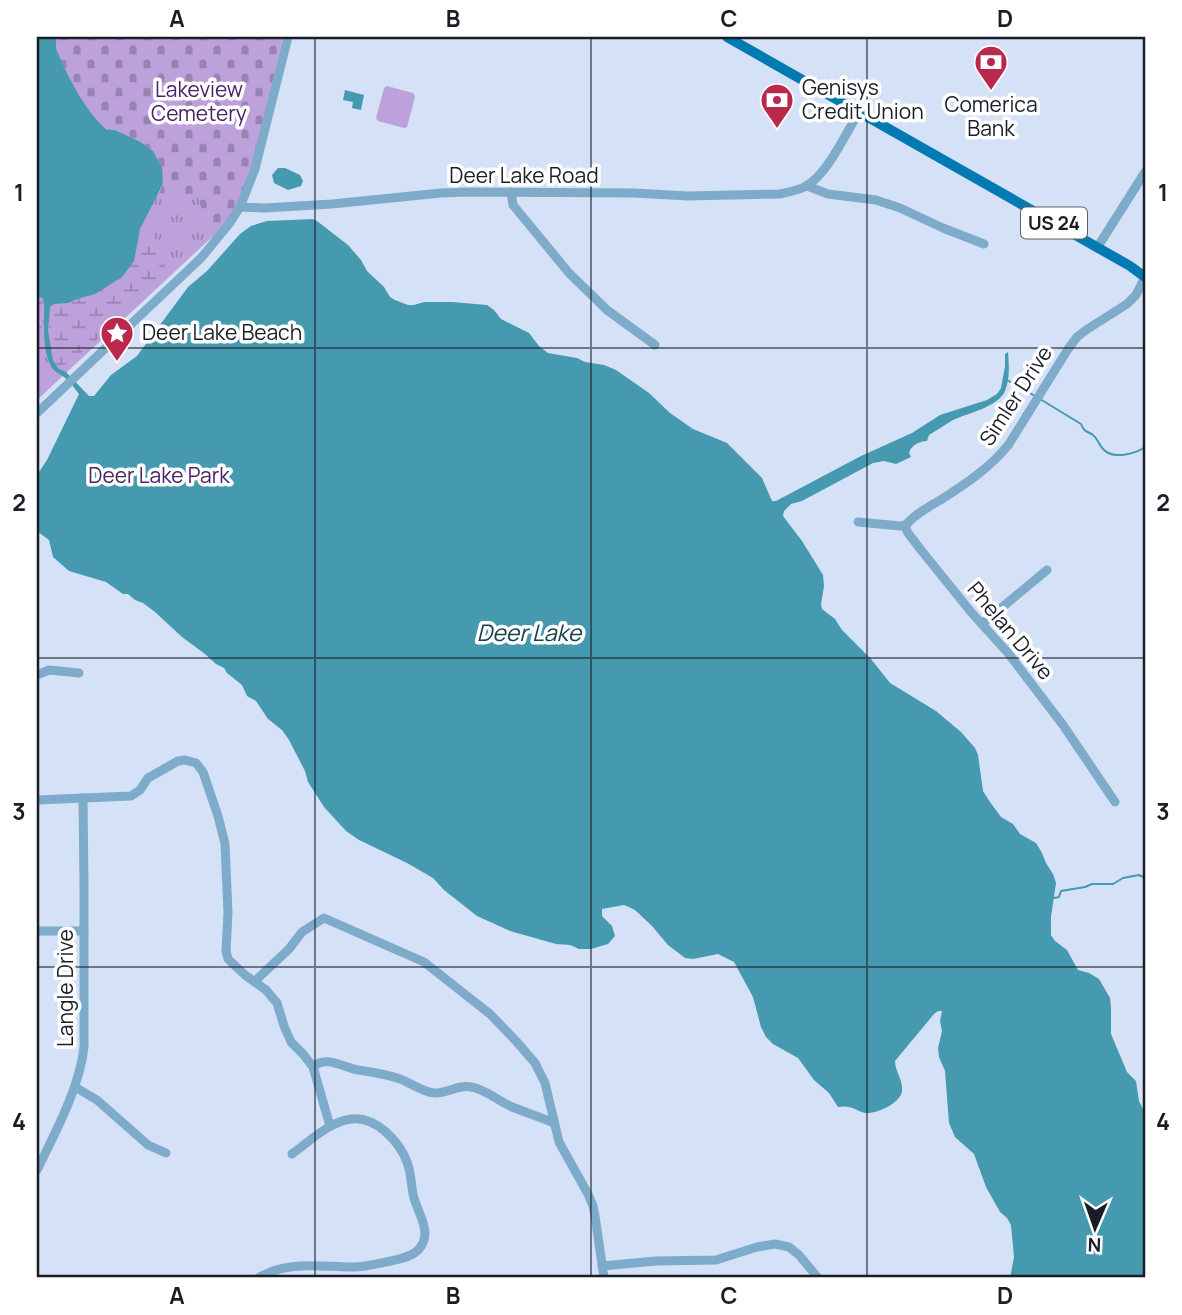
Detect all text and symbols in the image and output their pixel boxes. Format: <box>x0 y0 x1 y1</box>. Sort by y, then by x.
text: A <box>169 2 185 34</box>
text: B <box>446 2 460 34</box>
text: C <box>721 2 738 34</box>
text: D <box>997 2 1013 34</box>
bank icon: Comerica Bank <box>972 43 1010 92</box>
place label: Genisys Credit Union <box>802 73 924 125</box>
park label: Lakeview Cemetery <box>151 75 247 127</box>
bank icon: Genisys Credit Union <box>758 81 796 130</box>
place label: Comerica Bank <box>944 90 1038 142</box>
street label: Deer Lake Road <box>449 161 599 189</box>
text: 1 <box>14 176 24 208</box>
text: 1 <box>1158 176 1168 208</box>
road number: US 24 <box>1021 208 1087 238</box>
place icon: Deer Lake Beach <box>98 314 136 363</box>
place label: Deer Lake Beach <box>142 318 302 346</box>
street label: Simler Drive <box>972 340 1058 451</box>
park label: Deer Lake Park <box>88 461 230 489</box>
text: 2 <box>12 486 26 518</box>
text: 2 <box>1156 486 1170 518</box>
street label: Phelan Drive <box>962 575 1060 685</box>
water label: Deer Lake <box>477 616 583 648</box>
text: 3 <box>12 795 26 827</box>
text: 3 <box>1156 795 1170 827</box>
street label: Langle Drive <box>51 929 79 1047</box>
text: 4 <box>12 1105 26 1137</box>
text: 4 <box>1156 1105 1170 1137</box>
north arrow <box>1060 1192 1130 1262</box>
text: N <box>1087 1232 1102 1258</box>
text: A <box>169 1279 185 1311</box>
text: B <box>446 1279 460 1311</box>
text: C <box>721 1279 738 1311</box>
text: D <box>997 1279 1013 1311</box>

